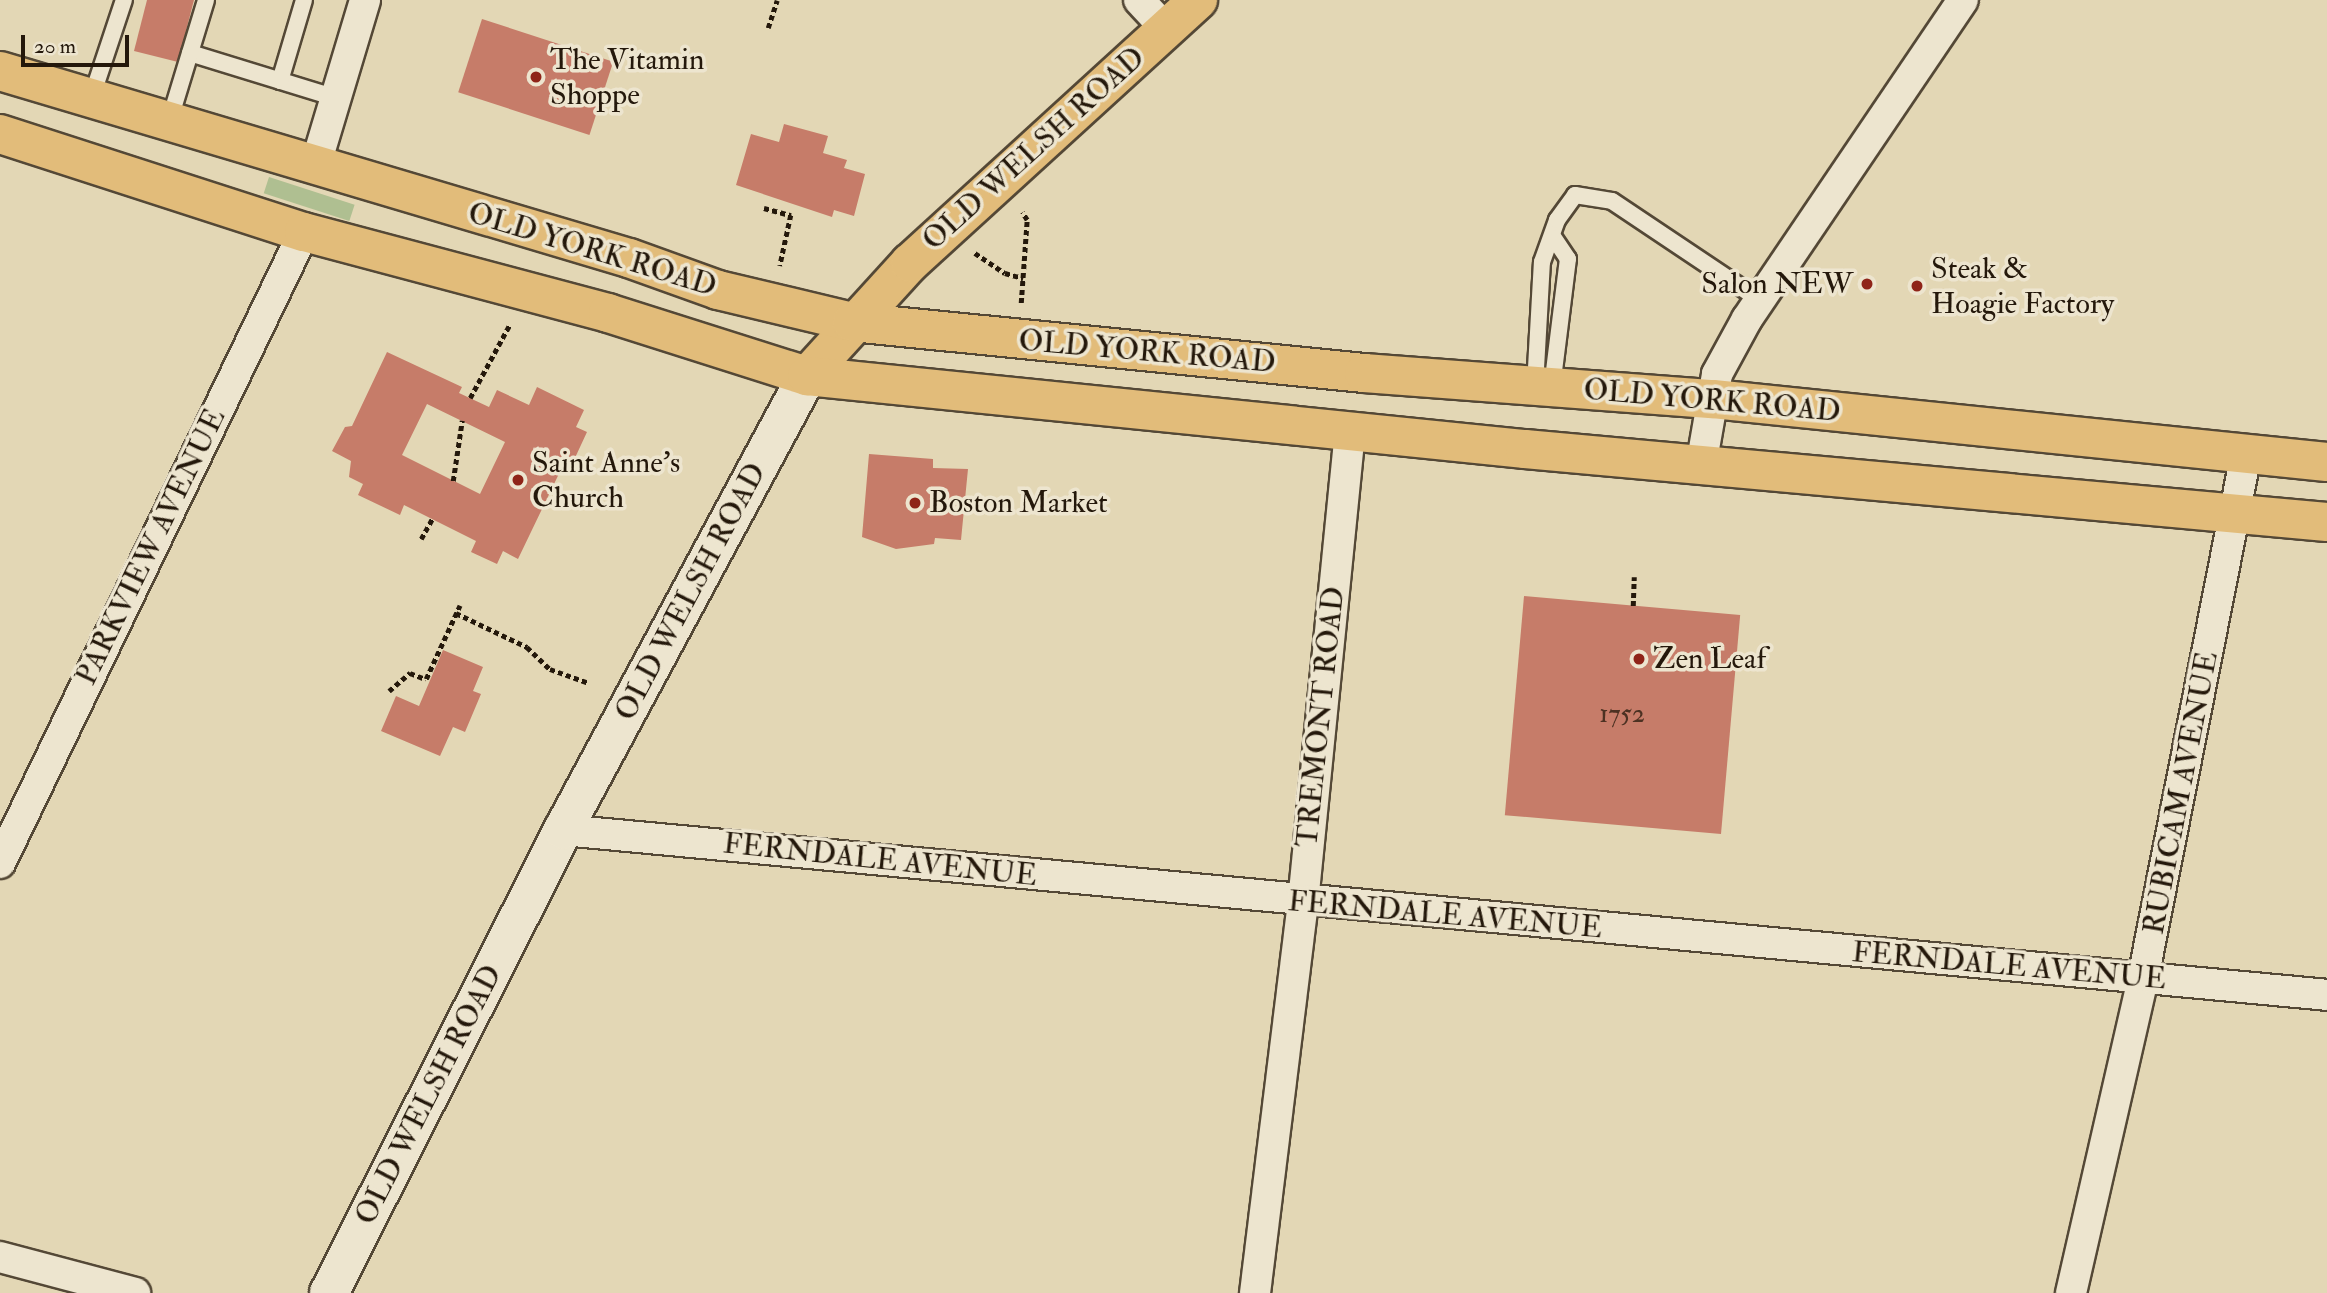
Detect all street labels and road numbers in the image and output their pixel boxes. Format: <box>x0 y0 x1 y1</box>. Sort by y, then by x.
street label: OLD WELSH ROAD <box>916 40 1152 258</box>
street label: OLD YORK ROAD <box>464 195 720 305</box>
street label: OLD YORK ROAD <box>1017 323 1277 381</box>
street label: OLD YORK ROAD <box>1582 372 1842 430</box>
street label: PARKVIEW AVENUE <box>68 403 234 691</box>
street label: OLD WELSH ROAD <box>608 457 774 727</box>
street label: TREMONT ROAD <box>1289 585 1353 849</box>
street label: RUBICAM AVENUE <box>2136 649 2226 937</box>
street label: FERNDALE AVENUE <box>721 826 1039 894</box>
street label: FERNDALE AVENUE <box>1286 883 1604 947</box>
street label: FERNDALE AVENUE <box>1850 934 2168 998</box>
street label: OLD WELSH ROAD <box>348 959 510 1231</box>

